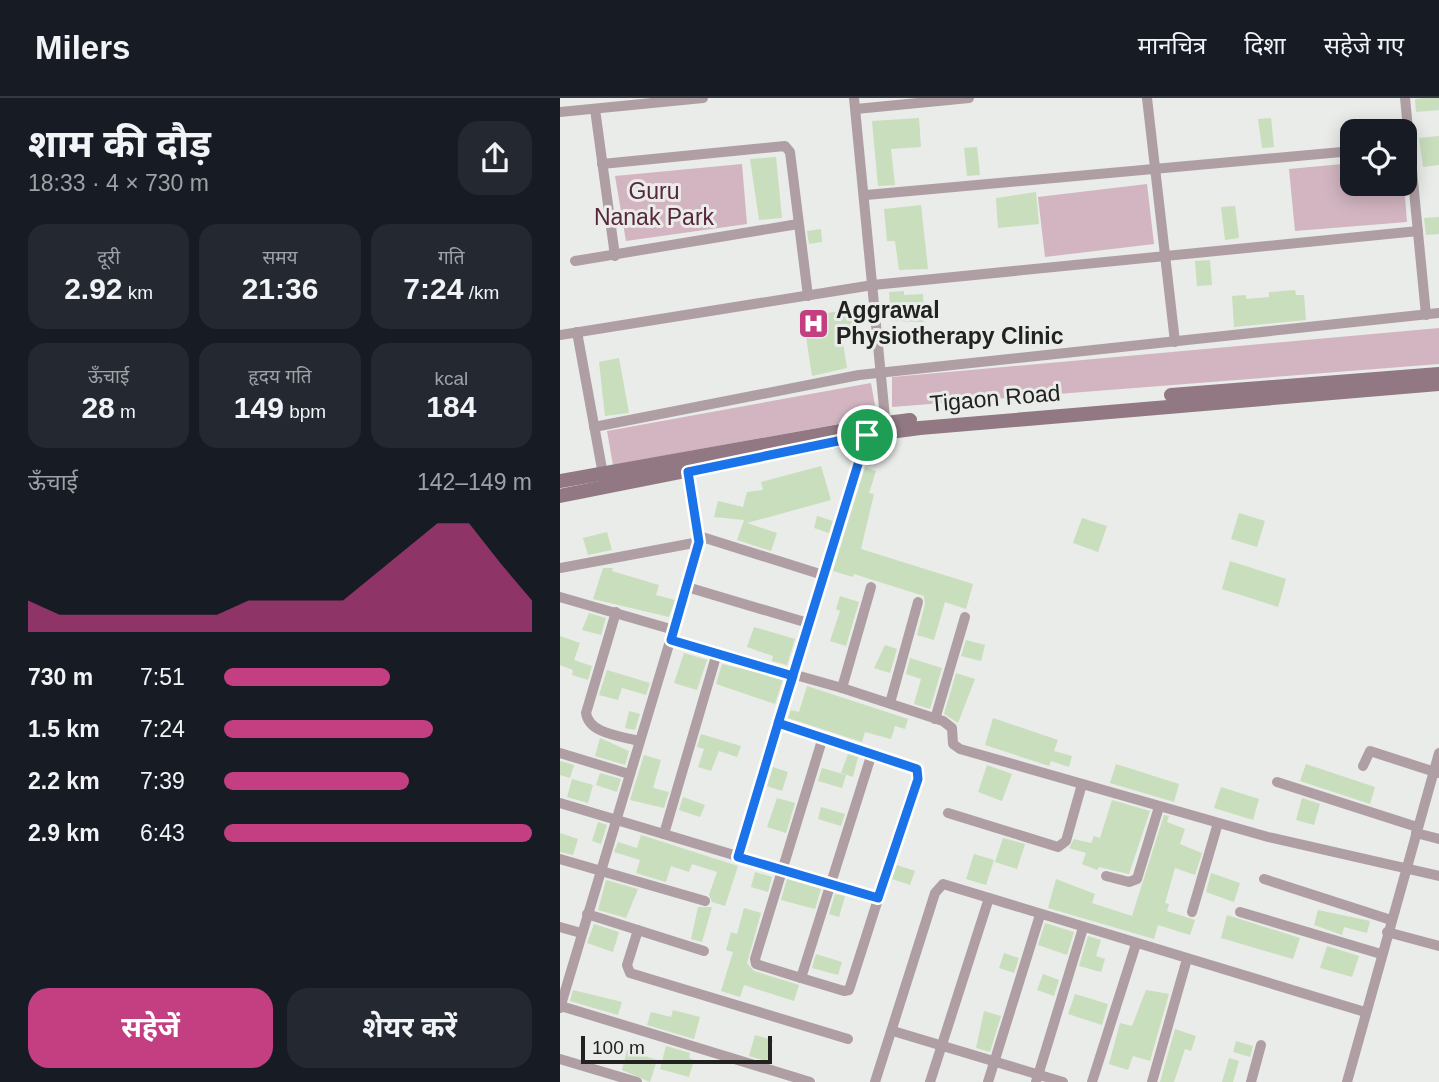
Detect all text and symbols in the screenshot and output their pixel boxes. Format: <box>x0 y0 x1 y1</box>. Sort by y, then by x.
text: Milers <box>35 29 130 66</box>
text: मानचित्र <box>1138 32 1206 59</box>
text: दिशा <box>1244 32 1286 59</box>
text: सहेजे गए <box>1324 32 1404 59</box>
map controls <box>1340 119 1417 196</box>
button: locate <box>1340 119 1417 196</box>
button: share <box>458 121 532 195</box>
text: शाम की दौड़ <box>28 123 211 165</box>
text: 18:33 · 4 × 730 m <box>28 170 209 196</box>
park label: Guru Nanak Park <box>594 178 715 230</box>
text: दूरी <box>97 247 120 268</box>
text: समय <box>262 247 298 268</box>
text: गति <box>438 247 465 268</box>
text: 2.92 <box>64 272 123 305</box>
text: 21:36 <box>242 272 318 305</box>
text: 7:24 <box>403 272 463 305</box>
text: km <box>123 282 153 303</box>
text: /km <box>463 282 499 303</box>
place label: Aggrawal Physiotherapy Clinic <box>836 297 1064 349</box>
hospital icon: Aggrawal Physiotherapy Clinic <box>796 306 830 340</box>
text: ऊँचाई <box>88 366 129 387</box>
text: हृदय गति <box>248 366 312 387</box>
text: kcal <box>434 368 468 389</box>
street label: Tigaon Road <box>929 379 1061 417</box>
text: 184 <box>426 390 476 423</box>
text: 28 <box>81 391 115 424</box>
text: 149 <box>234 391 284 424</box>
text: m <box>115 401 136 422</box>
text: bpm <box>284 401 326 422</box>
pin <box>837 405 897 465</box>
icon: arrive <box>848 416 886 454</box>
text: ऊँचाई <box>28 469 78 495</box>
text: 142–149 m <box>417 469 532 495</box>
text: 730 m <box>28 664 93 690</box>
text: 7:51 <box>140 664 185 690</box>
text: 1.5 km <box>28 716 100 742</box>
text: 7:24 <box>140 716 185 742</box>
text: 2.2 km <box>28 768 100 794</box>
text: 7:39 <box>140 768 185 794</box>
text: 2.9 km <box>28 820 100 846</box>
text: 6:43 <box>140 820 185 846</box>
button: सहेजें <box>28 988 273 1068</box>
button: शेयर करें <box>287 988 532 1068</box>
scale bar <box>581 1033 772 1065</box>
text: 100 m <box>592 1037 645 1058</box>

